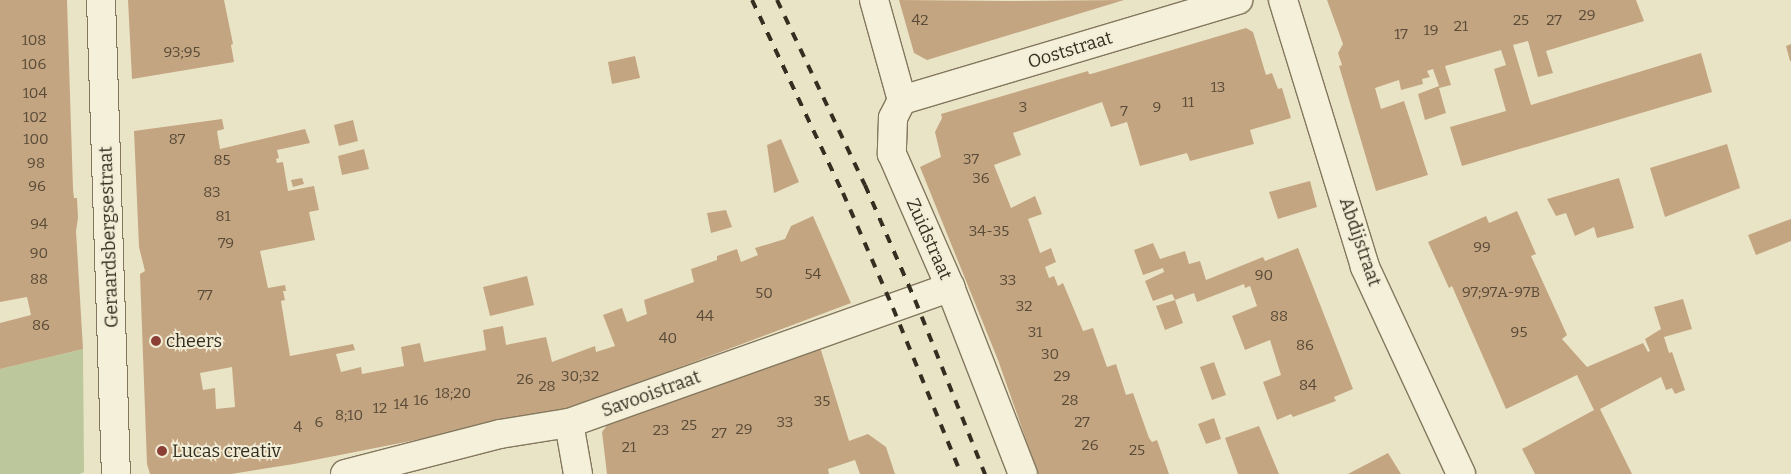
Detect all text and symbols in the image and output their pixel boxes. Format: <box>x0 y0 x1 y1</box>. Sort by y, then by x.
house number: 29 <box>1579 7 1595 25</box>
house number: 42 <box>912 12 928 30</box>
house number: 25 <box>1513 12 1529 30</box>
house number: 27 <box>1546 12 1562 30</box>
house number: 21 <box>1454 18 1468 36</box>
house number: 19 <box>1424 22 1438 40</box>
house number: 17 <box>1394 26 1408 44</box>
street label: Ooststraat <box>1025 27 1115 73</box>
house number: 108 <box>22 32 46 50</box>
house number: 93;95 <box>163 44 201 62</box>
house number: 106 <box>22 56 46 74</box>
house number: 13 <box>1211 79 1225 97</box>
house number: 104 <box>23 85 47 103</box>
house number: 11 <box>1182 94 1194 112</box>
house number: 3 <box>1019 99 1027 117</box>
house number: 9 <box>1153 99 1161 117</box>
house number: 7 <box>1120 103 1128 121</box>
house number: 102 <box>23 109 47 127</box>
house number: 100 <box>23 131 49 149</box>
house number: 87 <box>169 131 185 149</box>
street label: Geraardsbergsestraat <box>95 146 123 328</box>
house number: 37 <box>963 151 979 169</box>
house number: 85 <box>213 152 231 170</box>
house number: 98 <box>27 155 45 173</box>
house number: 36 <box>972 170 990 188</box>
house number: 96 <box>28 178 46 196</box>
house number: 83 <box>203 184 221 202</box>
street label: Zuidstraat <box>902 195 956 283</box>
street label: Abdijstraat <box>1335 195 1385 289</box>
house number: 81 <box>215 208 231 226</box>
house number: 94 <box>30 216 48 234</box>
house number: 34-35 <box>969 223 1009 241</box>
house number: 79 <box>218 235 234 253</box>
house number: 99 <box>1473 239 1491 257</box>
house number: 90 <box>30 245 48 263</box>
house number: 54 <box>805 266 821 284</box>
house number: 90 <box>1255 267 1273 285</box>
house number: 88 <box>30 271 48 289</box>
house number: 33 <box>1000 272 1016 290</box>
house number: 97;97A-97B <box>1462 284 1540 302</box>
house number: 50 <box>755 285 773 303</box>
house number: 77 <box>197 287 213 305</box>
house number: 32 <box>1016 298 1032 316</box>
house number: 44 <box>696 308 714 326</box>
house number: 88 <box>1270 308 1288 326</box>
house number: 86 <box>32 317 50 335</box>
house number: 31 <box>1028 324 1042 342</box>
house number: 95 <box>1511 324 1527 342</box>
place label: cheers <box>166 330 222 352</box>
house number: 40 <box>659 330 677 348</box>
marker: cheers <box>150 335 162 347</box>
house number: 86 <box>1296 337 1314 355</box>
house number: 30 <box>1041 346 1059 364</box>
street label: Savooistraat <box>599 366 703 422</box>
house number: 30;32 <box>561 368 599 386</box>
house number: 29 <box>1054 368 1070 386</box>
house number: 26 <box>517 371 533 389</box>
house number: 84 <box>1299 377 1317 395</box>
house number: 28 <box>538 378 556 396</box>
house number: 18;20 <box>435 385 471 403</box>
house number: 16 <box>414 392 428 410</box>
house number: 28 <box>1061 392 1079 410</box>
house number: 35 <box>814 393 830 411</box>
house number: 14 <box>394 396 408 414</box>
house number: 12 <box>373 400 387 418</box>
house number: 8;10 <box>335 407 363 425</box>
house number: 6 <box>315 414 323 432</box>
house number: 33 <box>777 414 793 432</box>
house number: 27 <box>1074 414 1090 432</box>
house number: 25 <box>681 417 697 435</box>
house number: 4 <box>294 419 302 437</box>
house number: 29 <box>736 421 752 439</box>
house number: 23 <box>653 422 669 440</box>
house number: 27 <box>711 425 727 443</box>
house number: 26 <box>1082 437 1098 455</box>
house number: 21 <box>622 439 636 457</box>
place label: Lucas creativ <box>172 440 281 462</box>
house number: 25 <box>1129 442 1145 460</box>
marker: Lucas creativ <box>156 445 168 457</box>

